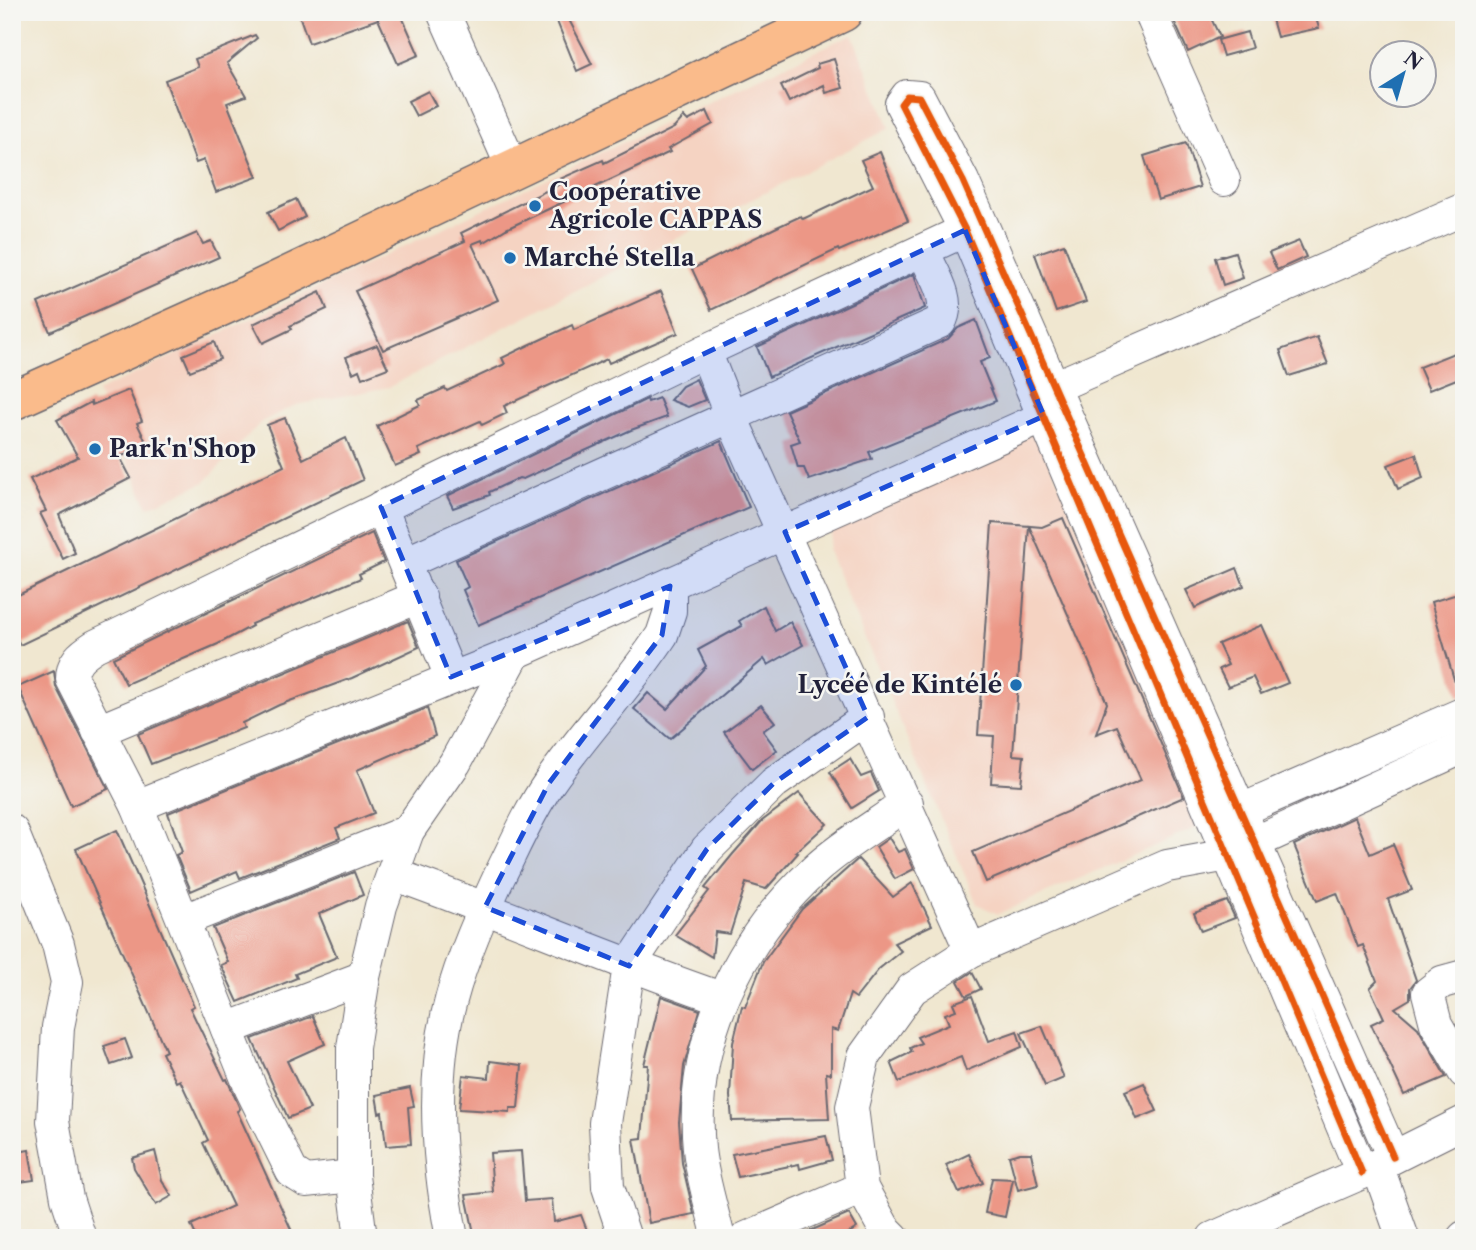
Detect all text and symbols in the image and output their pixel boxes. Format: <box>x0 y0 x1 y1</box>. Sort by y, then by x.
north arrow <box>1368 38 1438 108</box>
text: N <box>1399 47 1426 75</box>
place label: Coopérative Agricole CAPPAS <box>548 177 762 234</box>
marker: Coopérative Agricole CAPPAS <box>527 198 543 214</box>
place label: Marché Stella <box>524 243 696 272</box>
marker: Marché Stella <box>502 250 518 266</box>
place label: Park'n'Shop <box>109 434 256 463</box>
marker: Park'n'Shop <box>87 441 103 457</box>
place label: Lycéé de Kintélé <box>797 670 1002 699</box>
marker: Lycéé de Kintélé <box>1008 677 1024 693</box>

